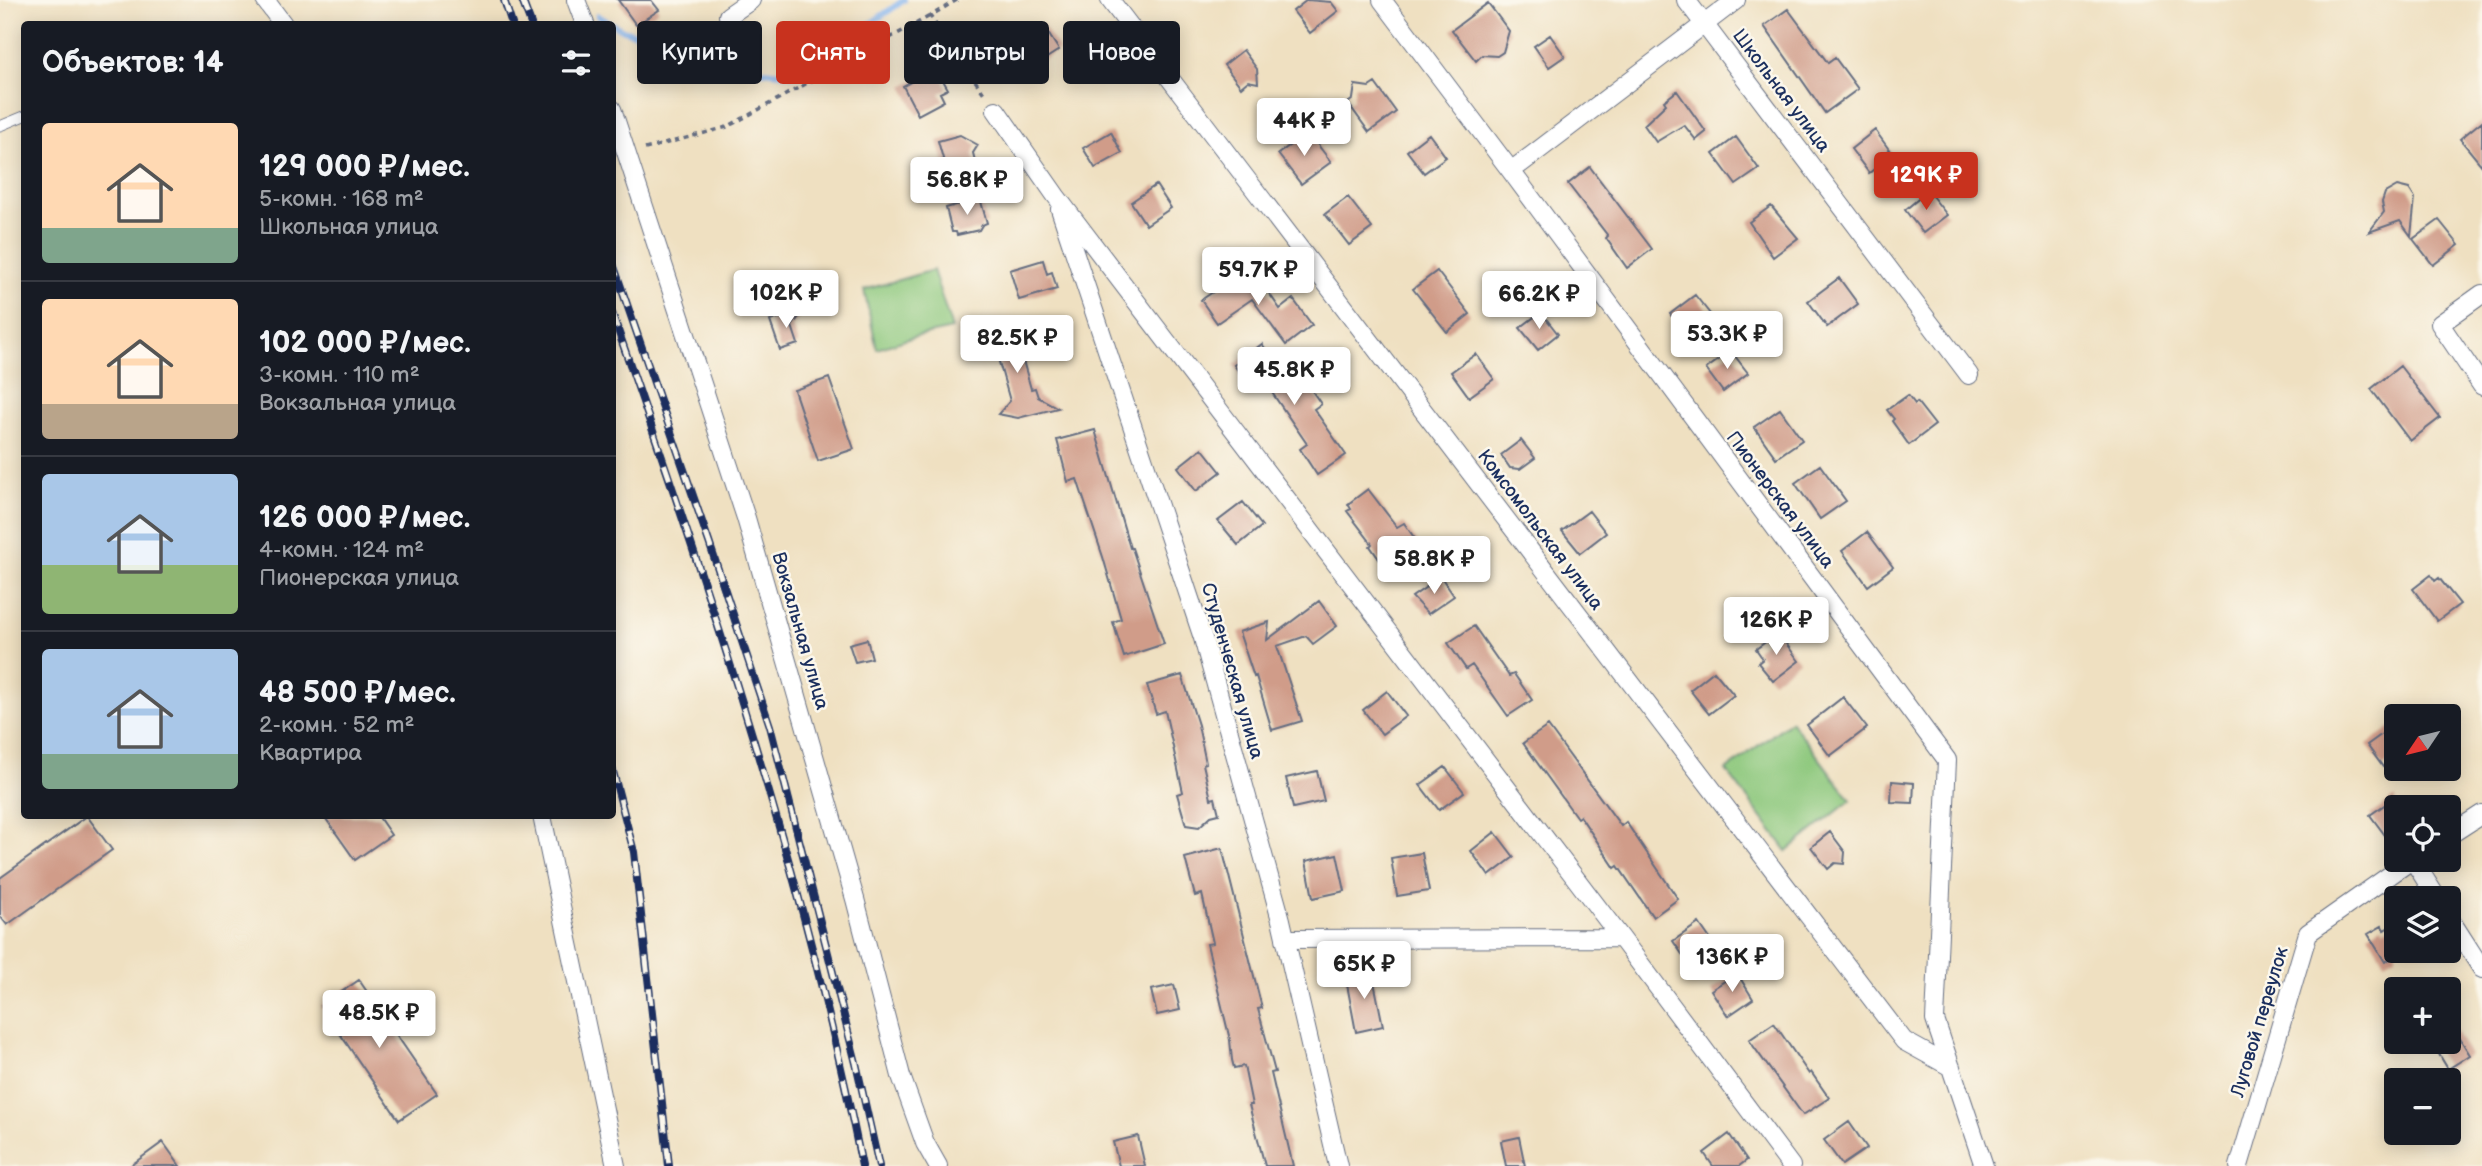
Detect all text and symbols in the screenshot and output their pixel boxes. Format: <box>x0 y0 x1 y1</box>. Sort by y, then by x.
chip: Купить <box>637 21 762 84</box>
chip: Снять <box>776 21 890 84</box>
chip: Фильтры <box>904 21 1049 84</box>
chip: Новое <box>1063 21 1180 84</box>
street label: Школьная улица <box>1727 25 1835 157</box>
icon: filters <box>557 44 595 82</box>
text: Объектов: 14 <box>42 45 224 81</box>
pin: 44K ₽ <box>1255 99 1353 158</box>
text: 44K ₽ <box>1273 107 1335 135</box>
text: 129 000 ₽/мес. <box>259 149 470 185</box>
icon: home <box>98 151 182 235</box>
pin: 129K ₽ <box>1869 152 1983 212</box>
pin: 56.8K ₽ <box>902 158 1032 217</box>
text: 129K ₽ <box>1890 161 1962 189</box>
text: 56.8K ₽ <box>926 166 1008 194</box>
text: 5-комн. · 168 m² <box>259 185 424 213</box>
text: Школьная улица <box>259 213 439 241</box>
pin: 59.7K ₽ <box>1193 247 1323 307</box>
text: 59.7K ₽ <box>1218 256 1298 284</box>
pin: 102K ₽ <box>729 270 843 330</box>
pin: 66.2K ₽ <box>1474 272 1604 331</box>
text: 102K ₽ <box>749 279 823 307</box>
text: 66.2K ₽ <box>1498 280 1580 308</box>
pin: 53.3K ₽ <box>1662 312 1792 371</box>
pin: 82.5K ₽ <box>952 316 1082 375</box>
text: 53.3K ₽ <box>1687 320 1767 348</box>
text: 82.5K ₽ <box>976 324 1058 352</box>
text: 102 000 ₽/мес. <box>259 325 471 361</box>
icon: home <box>98 327 182 411</box>
pin: 45.8K ₽ <box>1229 348 1359 407</box>
text: 45.8K ₽ <box>1254 356 1334 384</box>
text: 3-комн. · 110 m² <box>259 361 420 389</box>
text: Вокзальная улица <box>259 389 456 417</box>
street label: Пионерская улица <box>1721 427 1839 573</box>
street label: Комсомольская улица <box>1472 445 1608 615</box>
text: 126 000 ₽/мес. <box>259 500 470 536</box>
icon: home <box>98 502 182 586</box>
text: 4-комн. · 124 m² <box>259 536 424 564</box>
pin: 58.8K ₽ <box>1369 536 1499 596</box>
text: 58.8K ₽ <box>1393 545 1475 573</box>
street label: Вокзальная улица <box>766 550 834 712</box>
text: Пионерская улица <box>259 564 459 592</box>
street label: Студенческая улица <box>1196 580 1268 762</box>
pin: 126K ₽ <box>1719 598 1833 657</box>
text: 126K ₽ <box>1740 606 1812 634</box>
text: 48 500 ₽/мес. <box>259 675 456 711</box>
icon: home <box>98 677 182 761</box>
north arrow <box>2384 704 2460 780</box>
map controls <box>2384 704 2461 1145</box>
text: 2-комн. · 52 m² <box>259 711 414 739</box>
text: Квартира <box>259 739 362 767</box>
button: locate <box>2384 795 2461 872</box>
button: layers <box>2384 886 2461 963</box>
pin: 136K ₽ <box>1675 934 1789 994</box>
pin: 65K ₽ <box>1315 942 1413 1001</box>
text: 136K ₽ <box>1696 943 1768 971</box>
street label: Луговой переулок <box>2226 944 2294 1101</box>
text: 65K ₽ <box>1333 950 1395 978</box>
button: + <box>2384 977 2461 1054</box>
pin: 48.5K ₽ <box>314 990 444 1050</box>
text: 48.5K ₽ <box>339 999 419 1027</box>
button: − <box>2384 1068 2461 1145</box>

